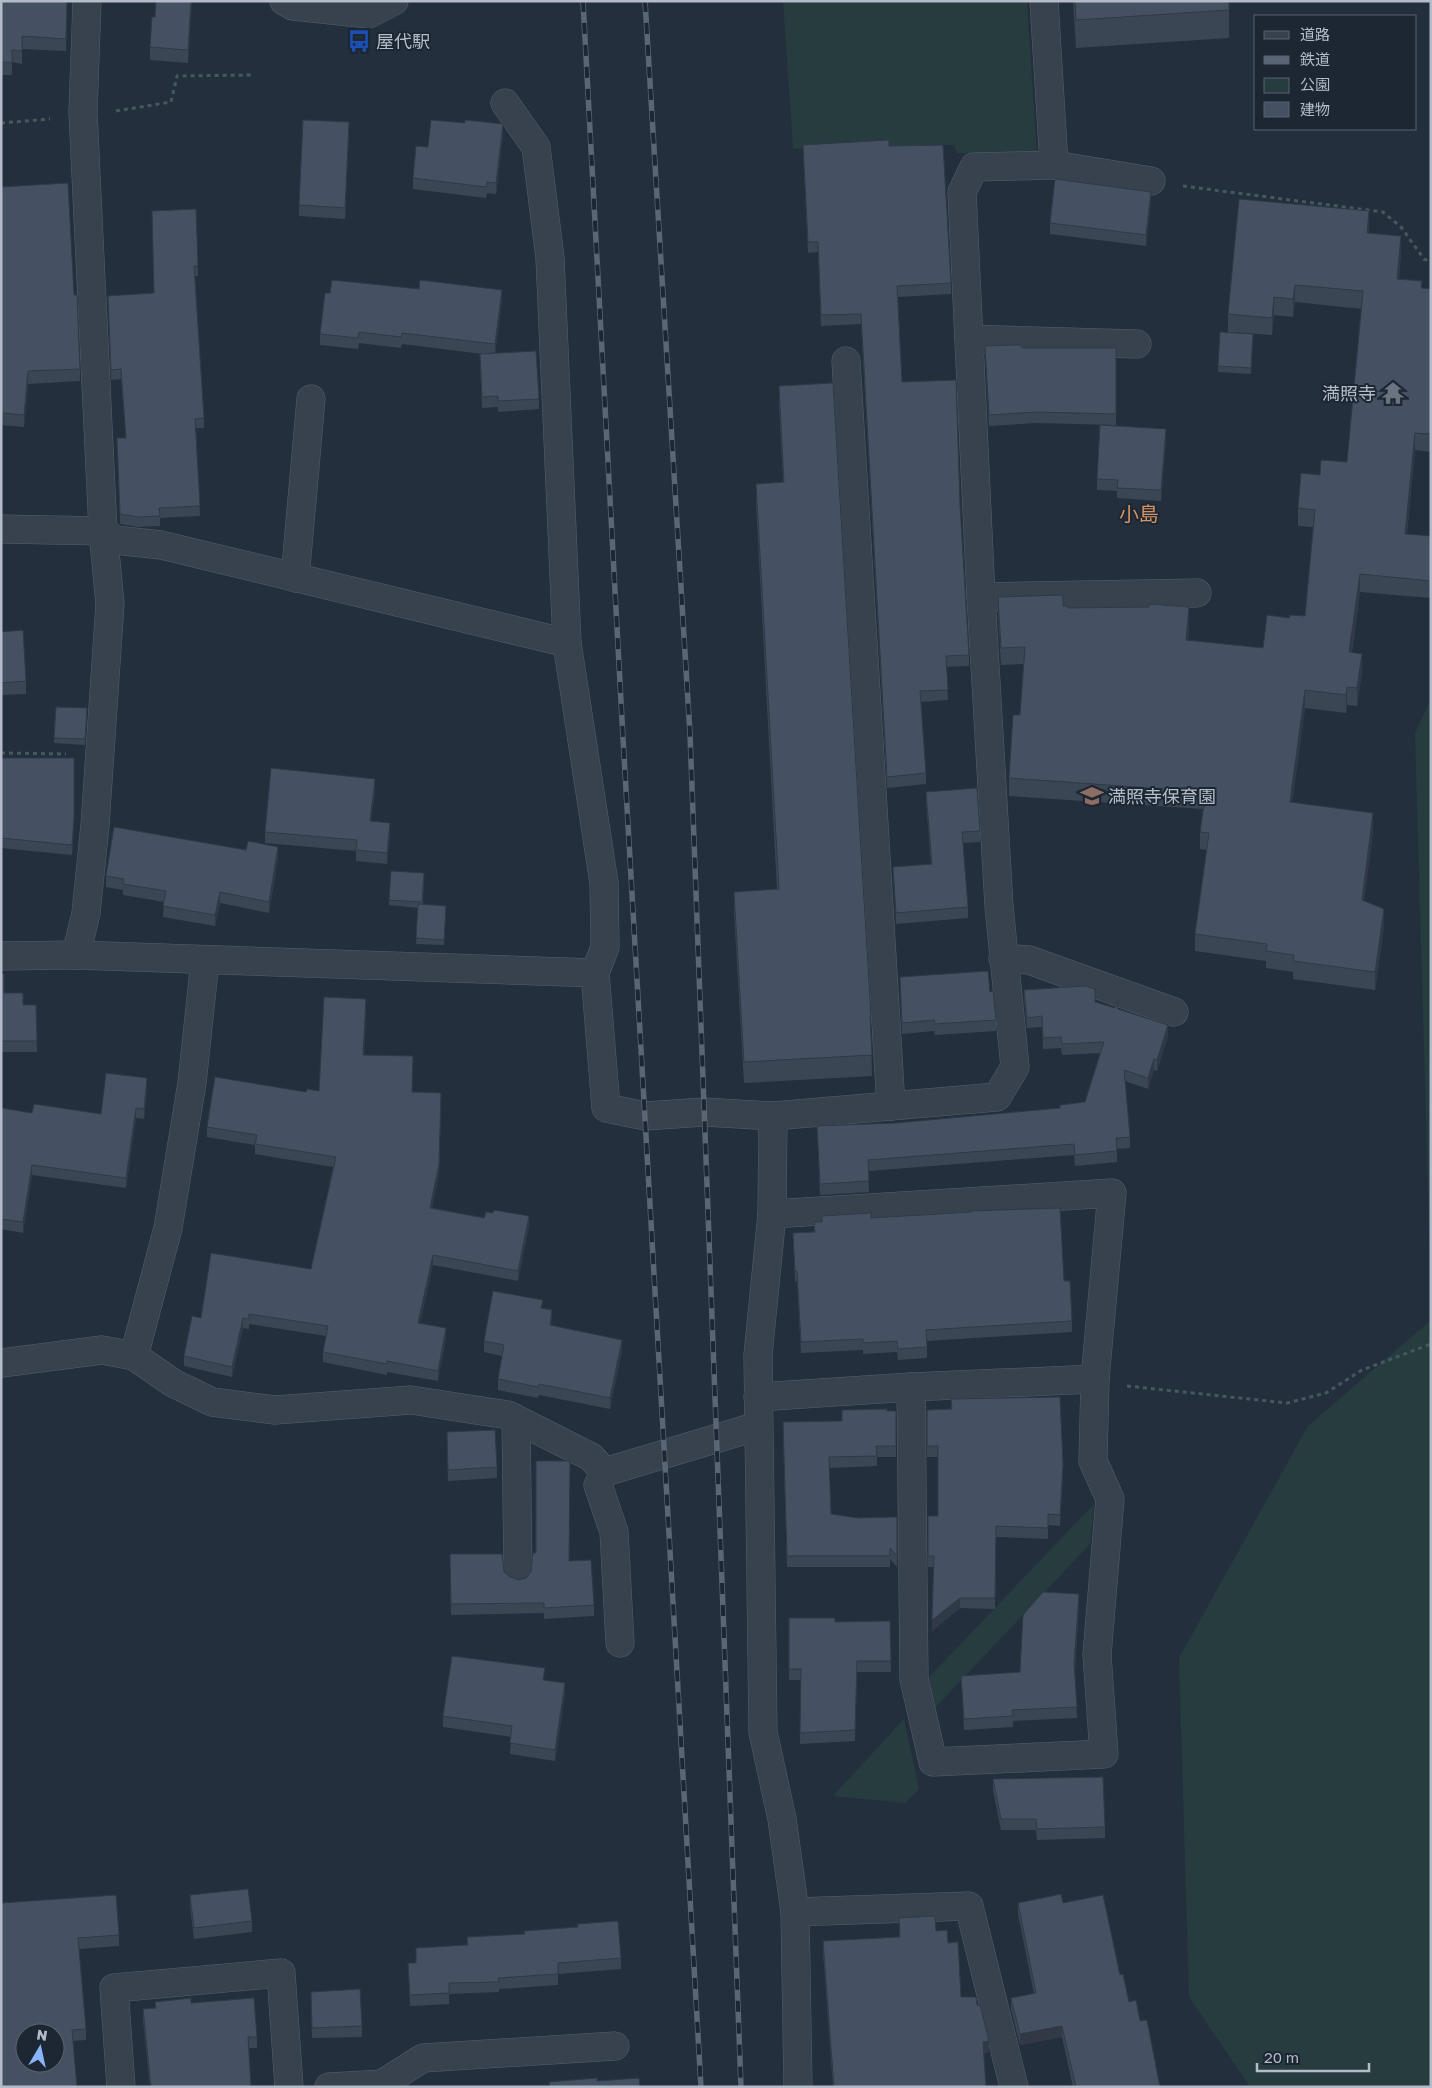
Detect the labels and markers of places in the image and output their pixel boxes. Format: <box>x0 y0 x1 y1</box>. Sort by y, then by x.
bus stop icon: 屋代駅 <box>346 28 372 54</box>
place label: 屋代駅 <box>376 30 430 52</box>
temple icon: 満照寺 <box>1380 380 1406 406</box>
place label: 満照寺 <box>1322 382 1376 404</box>
school or university icon: 満照寺保育園 <box>1079 783 1105 809</box>
place label: 満照寺保育園 <box>1108 785 1216 807</box>

